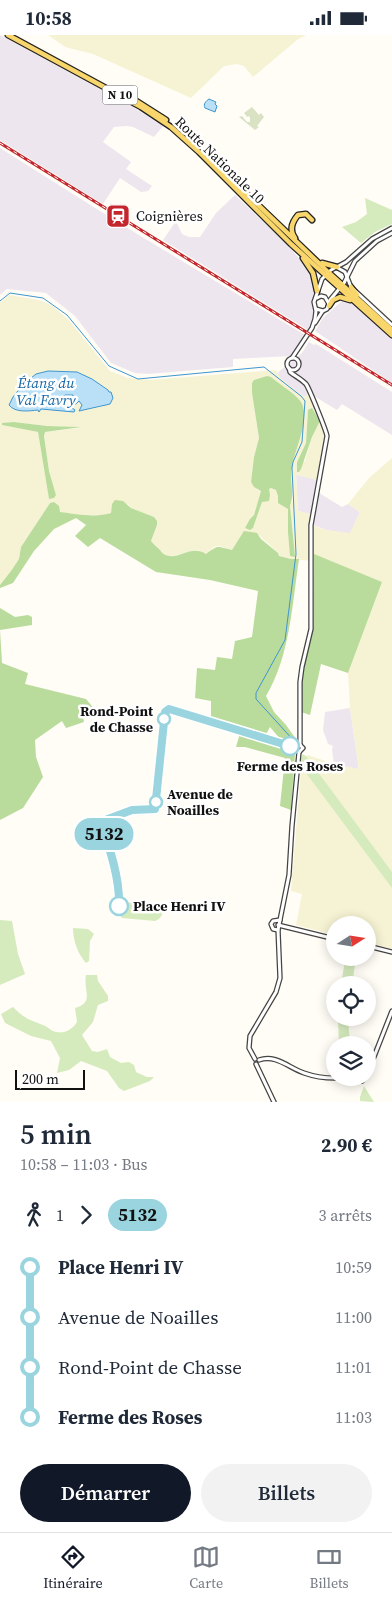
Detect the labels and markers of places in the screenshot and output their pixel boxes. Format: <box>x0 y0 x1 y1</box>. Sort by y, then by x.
station icon: Coignières <box>105 203 131 229</box>
place label: Coignières <box>136 206 203 226</box>
place label: Rond-Point de Chasse <box>80 701 154 737</box>
marker: Rond-Point de Chasse <box>157 712 171 726</box>
marker: Ferme des Roses <box>280 736 300 756</box>
place label: Ferme des Roses <box>237 756 344 776</box>
place label: Avenue de Noailles <box>167 784 233 820</box>
marker: Avenue de Noailles <box>149 795 163 809</box>
marker: Place Henri IV <box>109 896 129 916</box>
place label: Place Henri IV <box>133 896 226 916</box>

